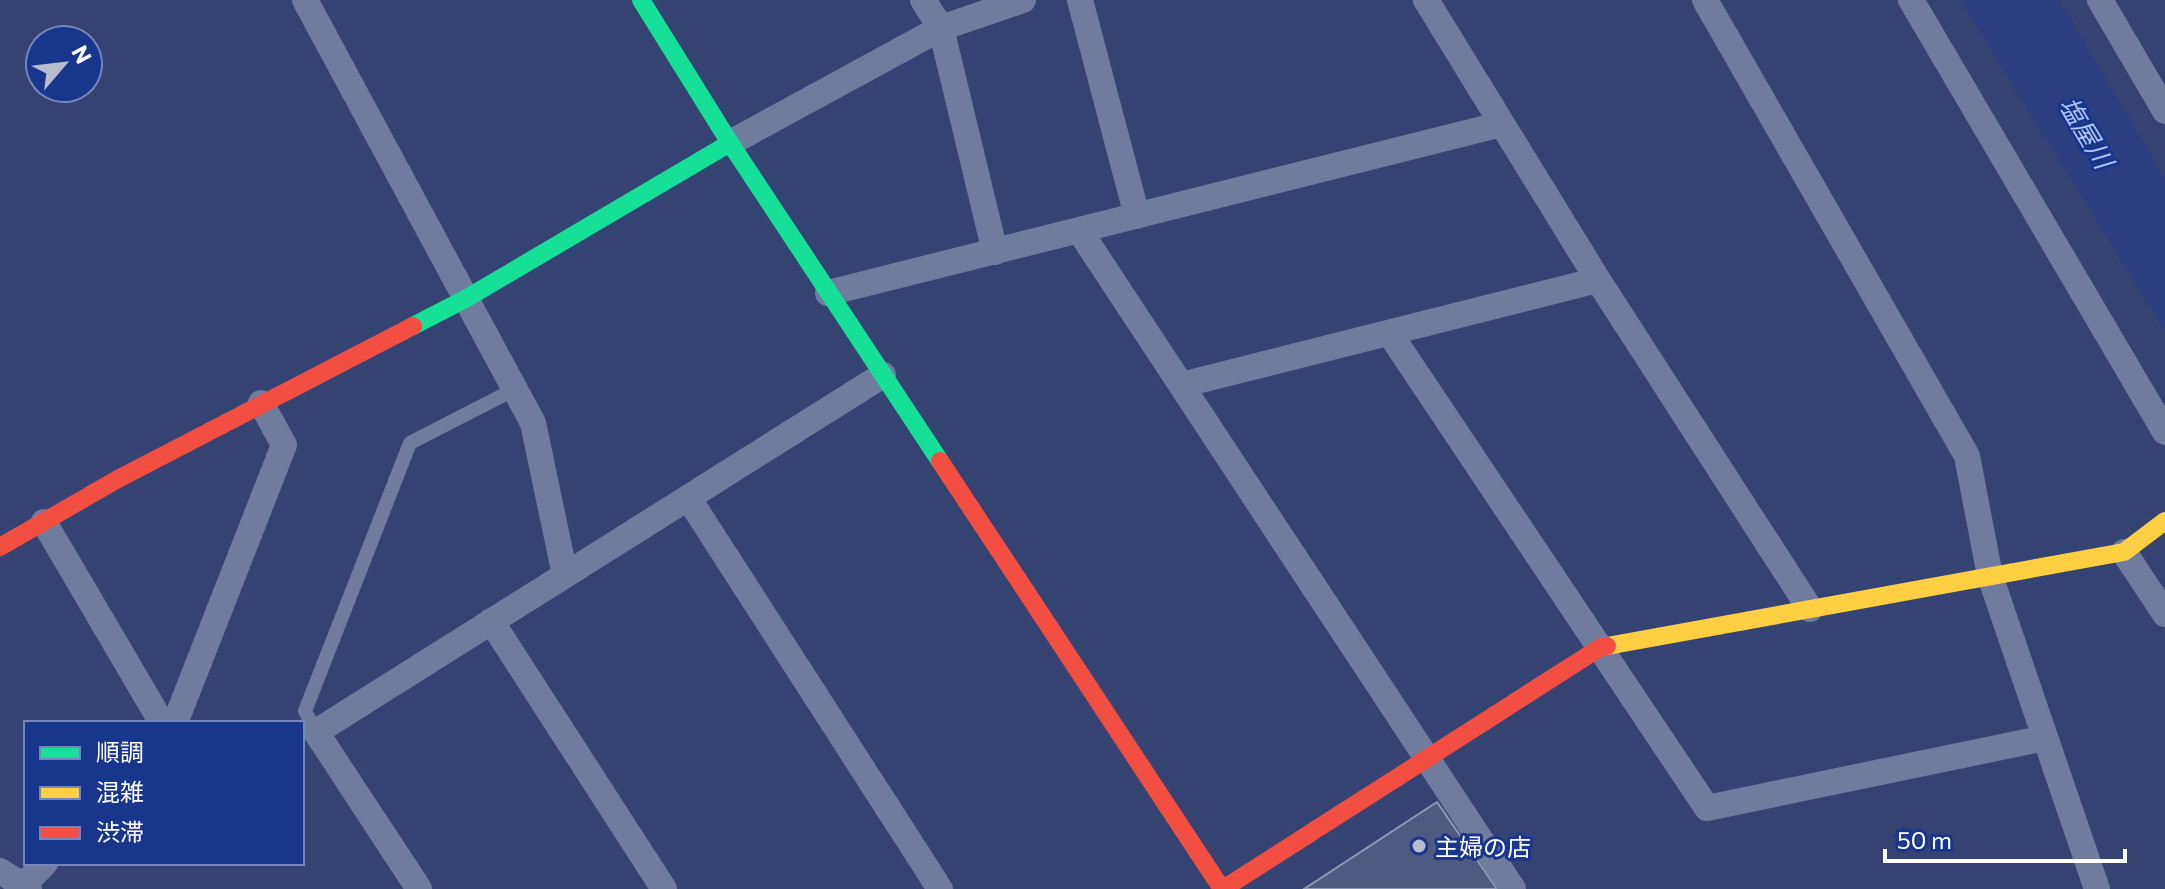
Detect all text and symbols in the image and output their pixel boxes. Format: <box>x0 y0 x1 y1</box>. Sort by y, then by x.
north arrow <box>24 24 104 104</box>
text: N <box>66 41 98 68</box>
water label: 塩屋川 <box>2054 91 2122 176</box>
legend <box>24 721 304 865</box>
text: 順調 <box>96 737 144 766</box>
text: 混雑 <box>96 777 144 806</box>
scale bar <box>1885 813 2125 863</box>
text: 渋滞 <box>96 817 144 846</box>
text: 50 m <box>1897 825 1952 854</box>
place label: 主婦の店 <box>1435 832 1531 861</box>
marker: 主婦の店 <box>1410 837 1428 855</box>

